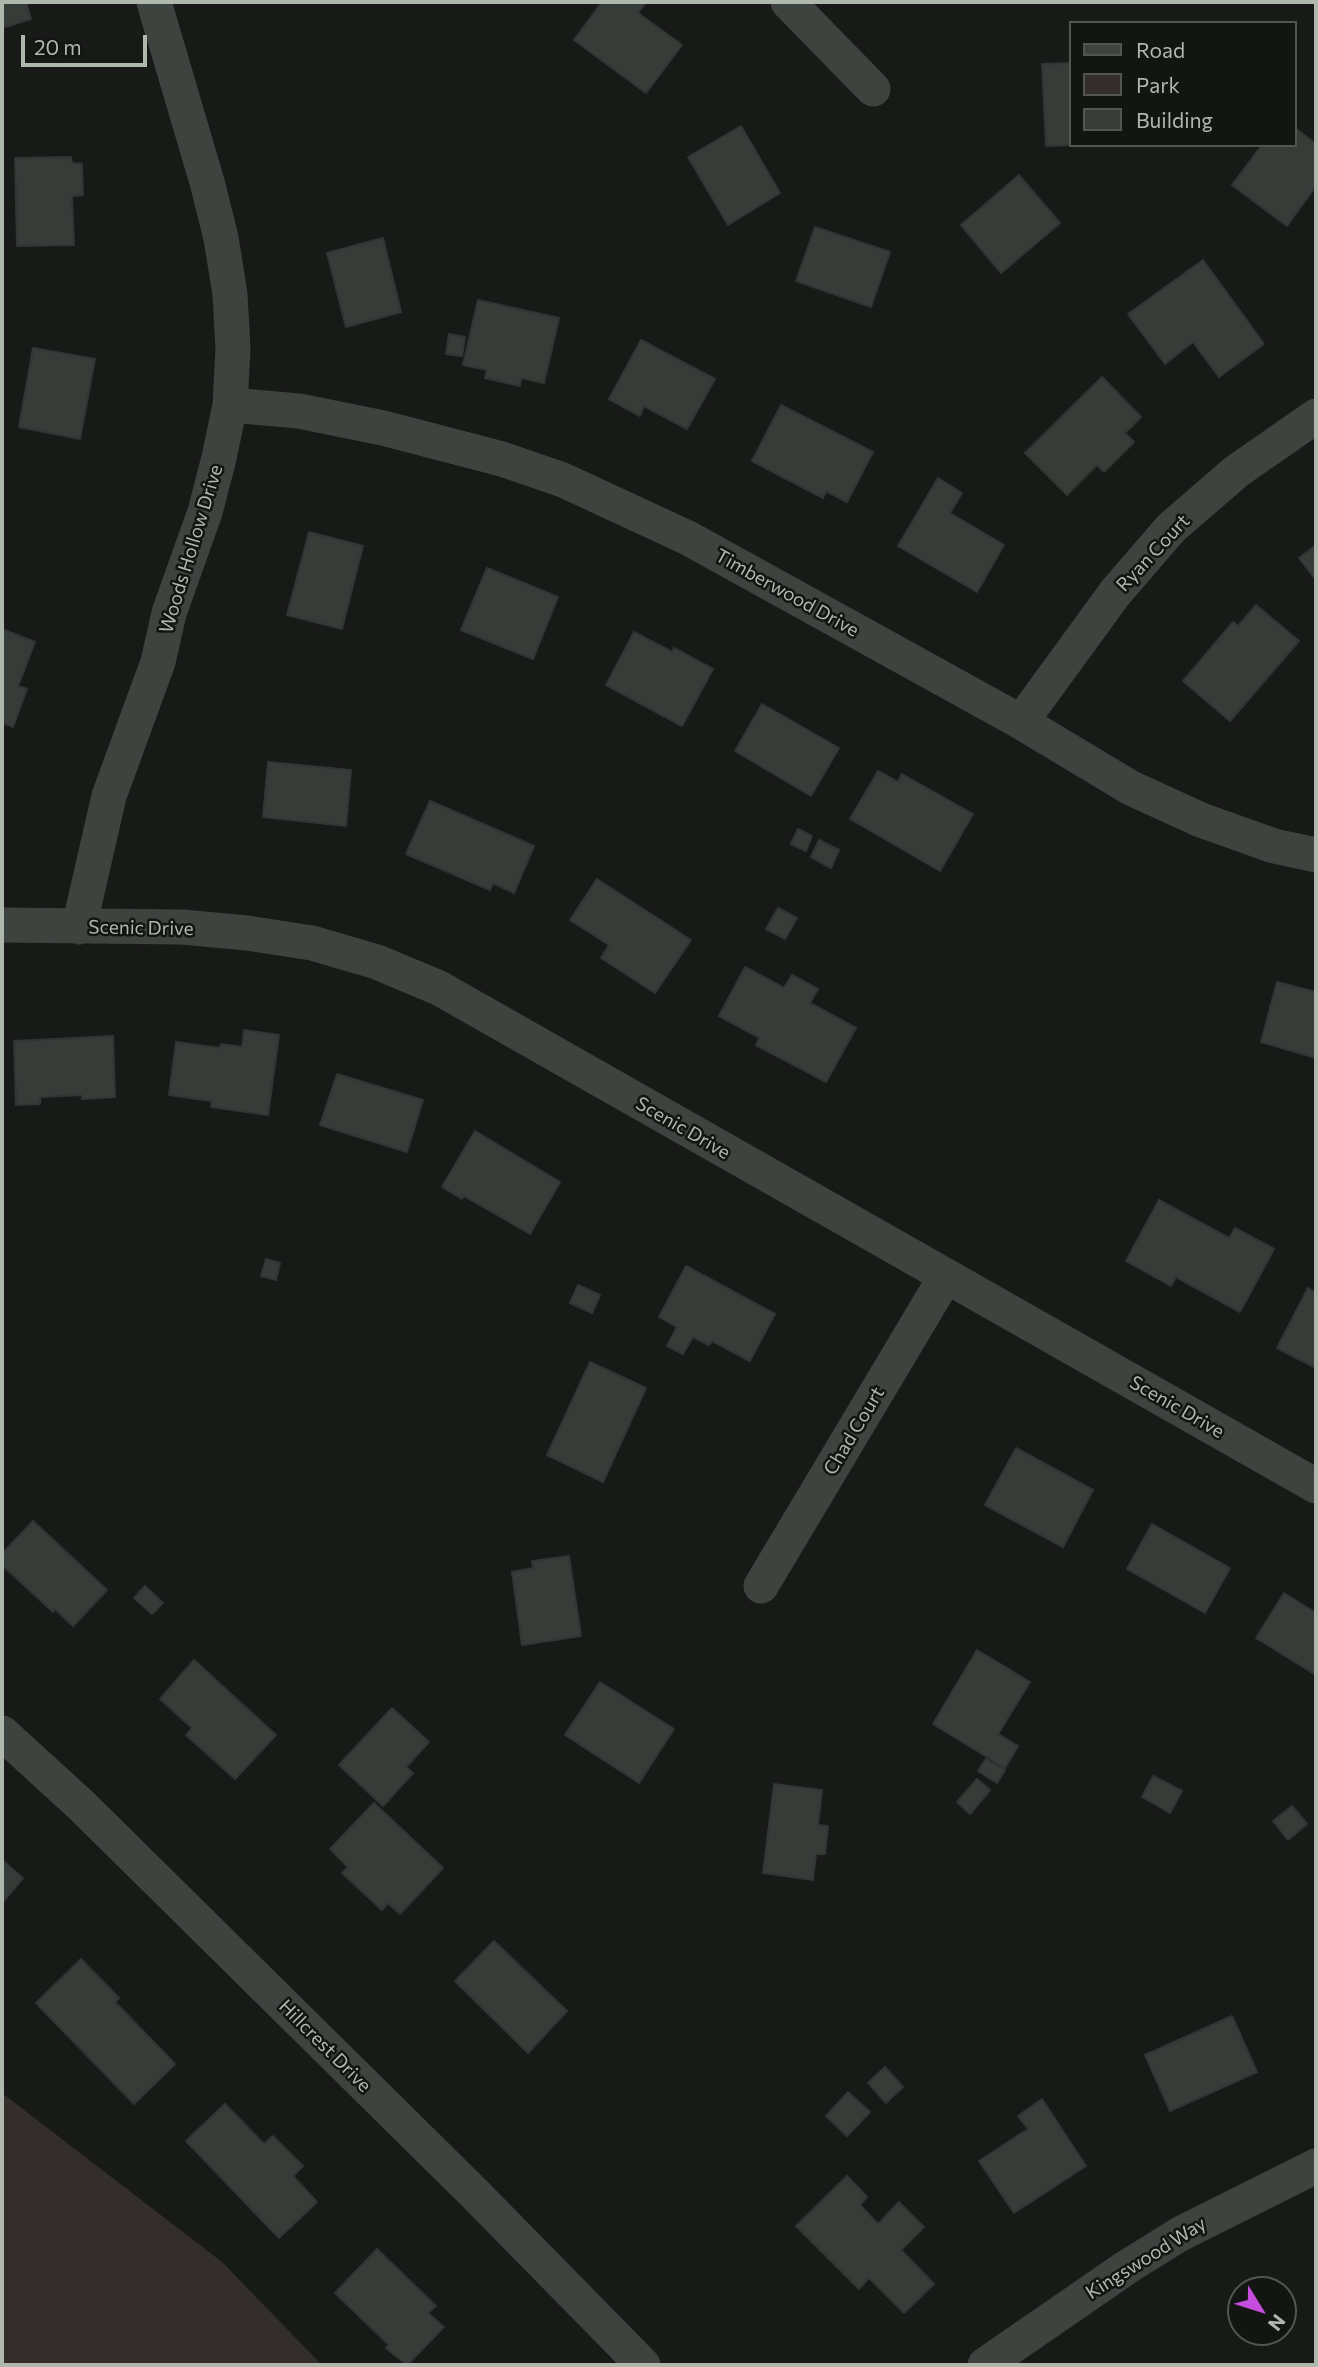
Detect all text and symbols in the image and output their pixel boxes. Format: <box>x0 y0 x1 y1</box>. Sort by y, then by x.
scale bar <box>24 21 150 65</box>
legend <box>1070 21 1297 147</box>
text: 20 m <box>34 34 82 59</box>
text: Road <box>1136 37 1185 62</box>
text: Park <box>1136 72 1180 97</box>
text: Building <box>1136 107 1213 132</box>
street label: Woods Hollow Drive <box>155 462 227 636</box>
street label: Ryan Court <box>1112 510 1194 596</box>
street label: Timberwood Drive <box>711 544 863 642</box>
street label: Scenic Drive <box>88 916 194 940</box>
street label: Scenic Drive <box>632 1092 734 1164</box>
street label: Scenic Drive <box>1126 1371 1228 1443</box>
street label: Chad Court <box>819 1383 889 1479</box>
street label: Hillcrest Drive <box>274 1995 376 2097</box>
street label: Kingswood Way <box>1082 2212 1210 2304</box>
north arrow <box>1227 2276 1297 2346</box>
text: N <box>1264 2310 1291 2336</box>

